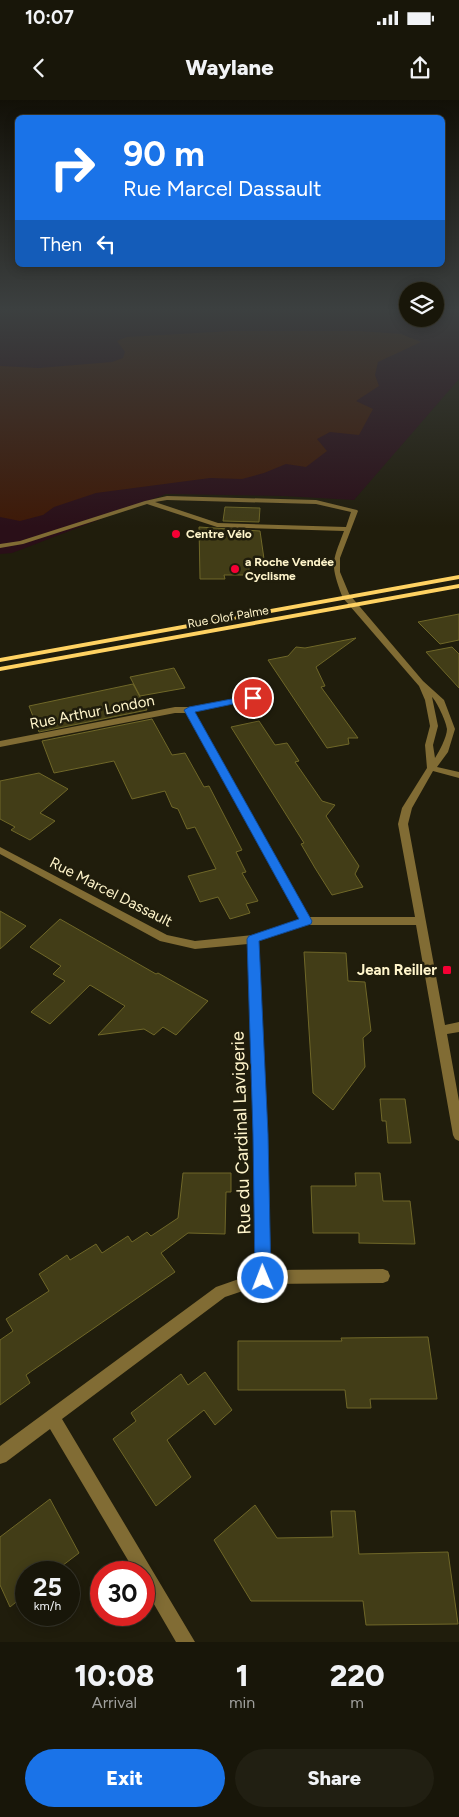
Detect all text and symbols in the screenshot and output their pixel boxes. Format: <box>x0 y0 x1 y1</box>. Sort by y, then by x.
text: 10:07 <box>25 6 74 29</box>
icon: back <box>25 54 53 82</box>
text: Waylane <box>185 54 274 81</box>
icon: share <box>406 54 434 82</box>
text: 90 m <box>123 133 205 175</box>
icon: right <box>40 135 105 200</box>
text: Rue Marcel Dassault <box>123 175 321 202</box>
icon: left <box>92 230 120 258</box>
text: Then <box>40 233 82 256</box>
map controls <box>399 282 444 327</box>
button: layers <box>399 282 444 327</box>
place label: Centre Vélo <box>186 527 252 541</box>
marker: Centre Vélo <box>170 528 182 540</box>
place label: a Roche Vendée Cyclisme <box>245 555 334 583</box>
marker: a Roche Vendée Cyclisme <box>229 563 241 575</box>
street label: Rue Olof Palme <box>186 603 270 631</box>
pin <box>232 677 274 719</box>
icon: arrive <box>239 684 267 712</box>
street label: Rue Arthur London <box>28 691 156 733</box>
street label: Rue Marcel Dassault <box>47 853 176 931</box>
place label: Jean Reiller <box>357 961 437 979</box>
marker: Jean Reiller <box>441 964 453 976</box>
street label: Rue du Cardinal Lavigerie <box>226 1031 256 1235</box>
position arrow <box>236 1251 288 1303</box>
speed limit sign: 30 <box>90 1561 155 1626</box>
text: 25 <box>33 1572 62 1602</box>
text: km/h <box>34 1599 61 1613</box>
text: 10:08 <box>74 1657 154 1694</box>
text: 1 <box>236 1657 248 1694</box>
text: 220 <box>330 1657 385 1694</box>
text: Arrival <box>92 1693 137 1712</box>
text: min <box>229 1693 255 1712</box>
text: m <box>350 1693 364 1712</box>
button: Exit <box>25 1749 225 1807</box>
button: Share <box>235 1749 434 1807</box>

